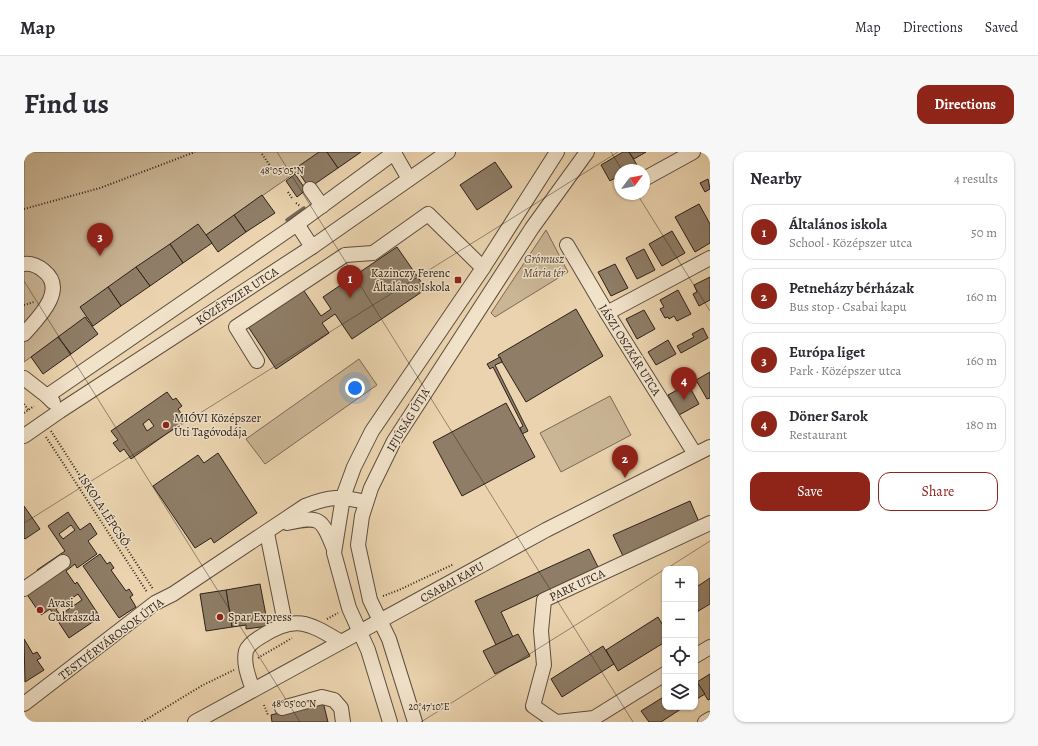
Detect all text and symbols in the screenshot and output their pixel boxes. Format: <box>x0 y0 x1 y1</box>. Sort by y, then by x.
text: Map <box>20 15 55 41</box>
text: Map <box>855 18 881 37</box>
text: Directions <box>903 18 963 37</box>
text: Saved <box>985 18 1018 37</box>
text: Find us <box>24 85 109 123</box>
button: Directions <box>917 85 1014 124</box>
text: 48°05'05"N <box>260 164 304 177</box>
north arrow <box>614 164 650 200</box>
text: Nearby <box>750 167 801 190</box>
text: 4 results <box>954 170 998 187</box>
text: Általános iskola <box>789 214 887 234</box>
pin: 3 <box>87 223 113 256</box>
text: 1 <box>762 224 766 241</box>
text: 50 m <box>971 224 997 241</box>
text: School · Középszer utca <box>789 234 912 251</box>
park label: Grómusz Mária tér <box>523 251 566 281</box>
street label: KÖZÉPSZER UTCA <box>193 263 282 329</box>
pin: 1 <box>337 265 363 298</box>
place label: Kazinczy Ferenc Általános Iskola <box>371 265 450 295</box>
marker: Kazinczy Ferenc Általános Iskola <box>453 275 463 285</box>
text: Petneházy bérházak <box>789 278 914 298</box>
text: 2 <box>761 288 767 305</box>
text: 160 m <box>966 288 997 305</box>
text: Bus stop · Csabai kapu <box>789 298 907 315</box>
street label: JÁSZI OSZKÁR UTCA <box>595 301 665 400</box>
text: Európa liget <box>789 342 865 362</box>
text: 3 <box>761 352 767 369</box>
text: 160 m <box>966 352 997 369</box>
text: Park · Középszer utca <box>789 362 901 379</box>
pin: 4 <box>671 367 697 400</box>
your location <box>345 378 365 398</box>
street label: IFJÚSÁG ÚTJA <box>383 384 434 455</box>
text: Döner Sarok <box>789 406 868 426</box>
place label: MIÓVI Középszer Úti Tagóvodája <box>174 410 262 440</box>
text: 4 <box>761 416 767 433</box>
text: 180 m <box>966 416 997 433</box>
marker: MIÓVI Középszer Úti Tagóvodája <box>161 420 171 430</box>
text: Restaurant <box>789 426 847 443</box>
pin: 2 <box>612 445 638 478</box>
street label: ISKOLA LÉPCSŐ <box>74 470 134 550</box>
button: Save <box>750 472 870 511</box>
button: Share <box>878 472 998 511</box>
street label: CSABAI KAPU <box>417 558 487 606</box>
street label: PARK UTCA <box>547 565 608 605</box>
map controls <box>662 566 698 710</box>
button: + <box>662 566 698 602</box>
street label: TESTVÉRVÁROSOK ÚTJA <box>55 594 167 684</box>
place label: Avasi Cukrászda <box>47 595 101 625</box>
button: − <box>662 602 698 638</box>
marker: Avasi Cukrászda <box>35 605 45 615</box>
place label: Spar Express <box>228 609 292 625</box>
marker: Spar Express <box>215 612 225 622</box>
button: locate <box>662 638 698 674</box>
button: layers <box>662 674 698 710</box>
text: 48°05'00"N <box>272 697 316 710</box>
text: 20°47'10"E <box>408 700 450 713</box>

